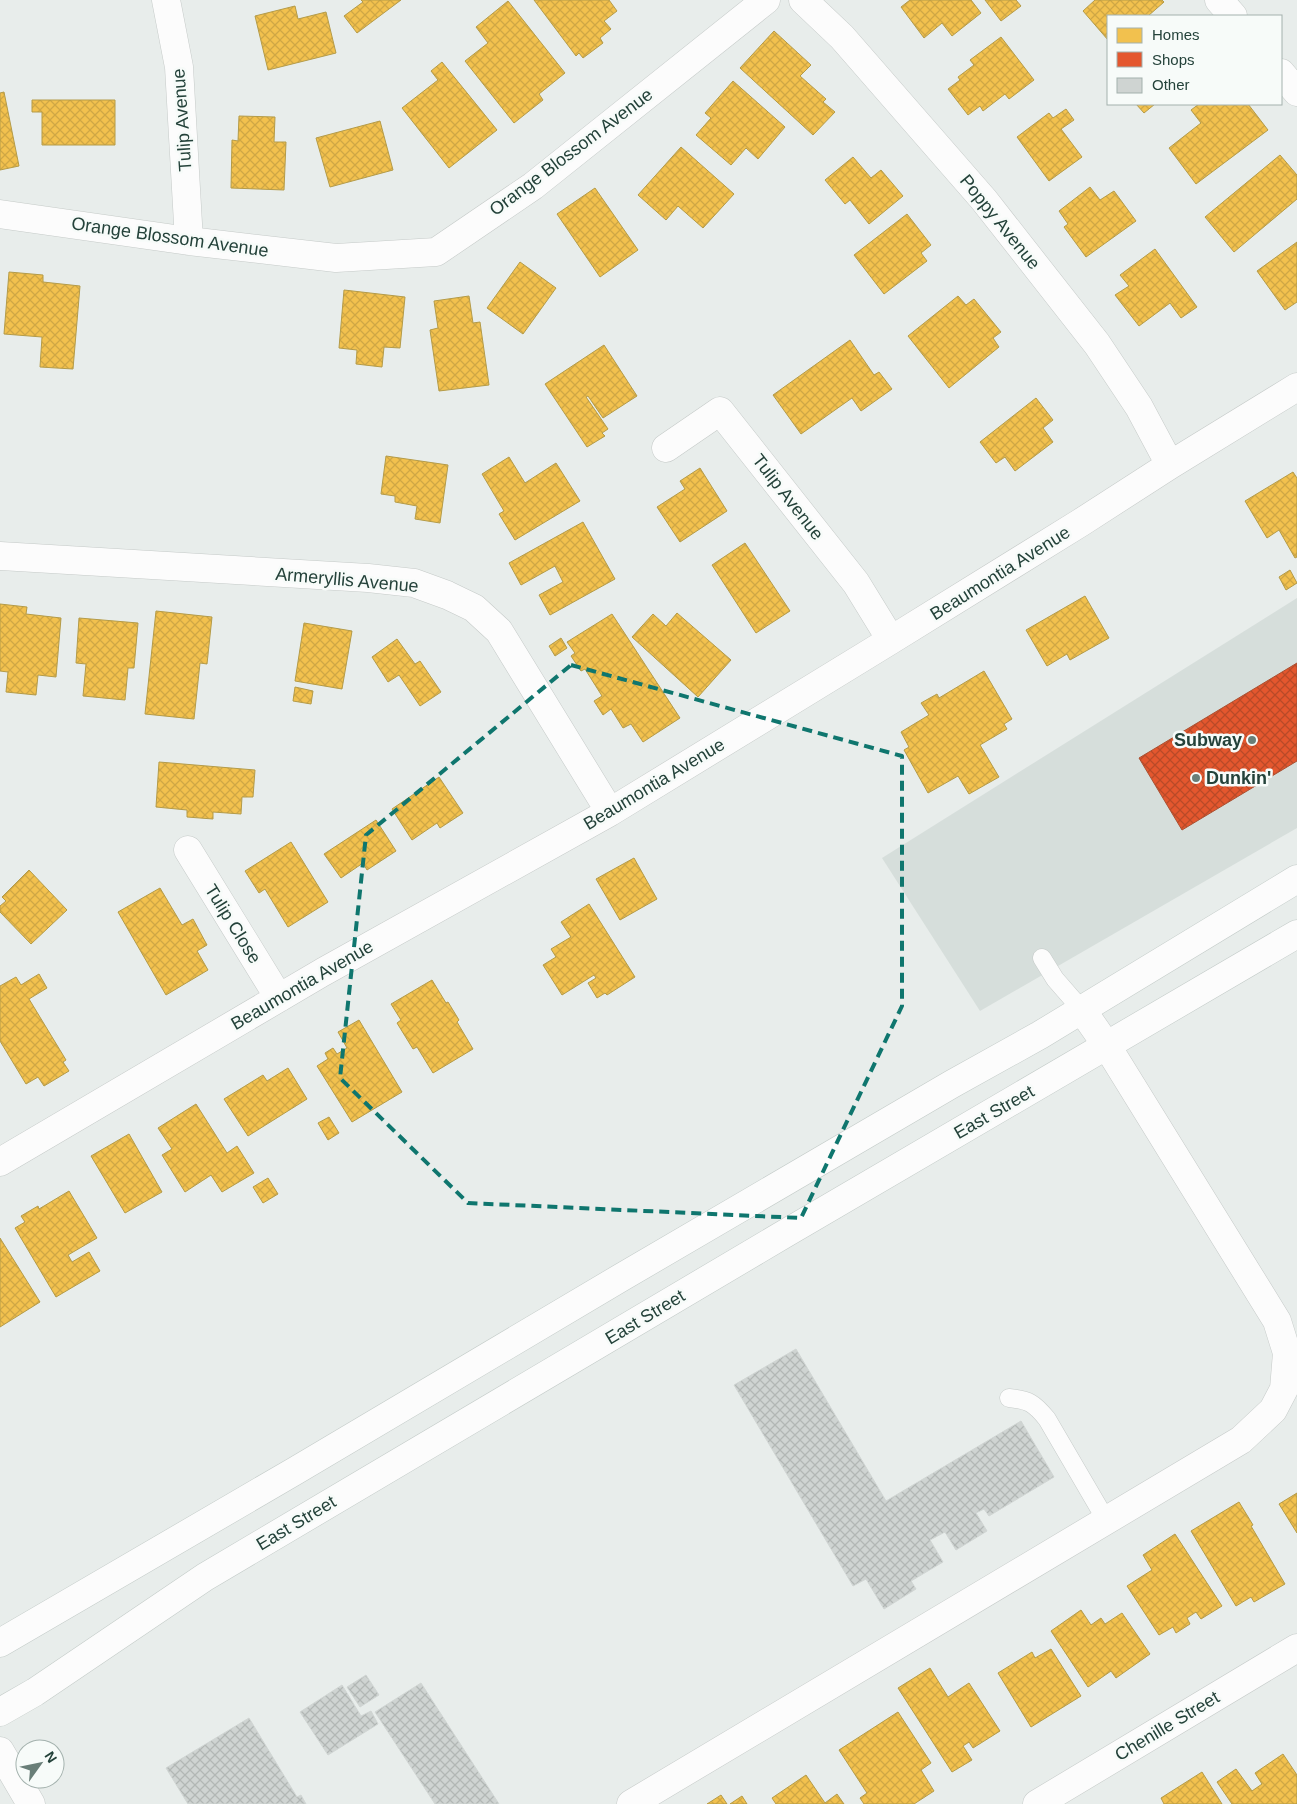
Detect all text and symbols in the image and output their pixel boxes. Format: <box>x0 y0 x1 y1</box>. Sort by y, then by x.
legend <box>1107 15 1282 105</box>
text: Homes <box>1152 26 1200 43</box>
text: Shops <box>1152 51 1195 68</box>
street label: Tulip Avenue <box>168 68 196 172</box>
text: Other <box>1152 76 1190 93</box>
street label: Orange Blossom Avenue <box>486 84 656 220</box>
street label: Poppy Avenue <box>956 171 1044 273</box>
street label: Orange Blossom Avenue <box>70 213 270 261</box>
street label: Tulip Avenue <box>748 450 828 544</box>
street label: Beaumontia Avenue <box>927 522 1073 624</box>
street label: Armeryllis Avenue <box>275 564 419 596</box>
place label: Subway <box>1174 730 1242 750</box>
street label: Beaumontia Avenue <box>580 734 728 834</box>
marker: Subway <box>1246 734 1258 746</box>
place label: Dunkin' <box>1206 768 1271 788</box>
marker: Dunkin' <box>1190 772 1202 784</box>
street label: Tulip Close <box>201 881 265 967</box>
street label: Beaumontia Avenue <box>227 936 377 1034</box>
street label: East Street <box>950 1081 1038 1143</box>
street label: East Street <box>602 1285 688 1349</box>
street label: East Street <box>253 1491 339 1555</box>
street label: Chenille Street <box>1111 1687 1223 1765</box>
north arrow <box>15 1739 65 1789</box>
text: N <box>41 1748 60 1766</box>

